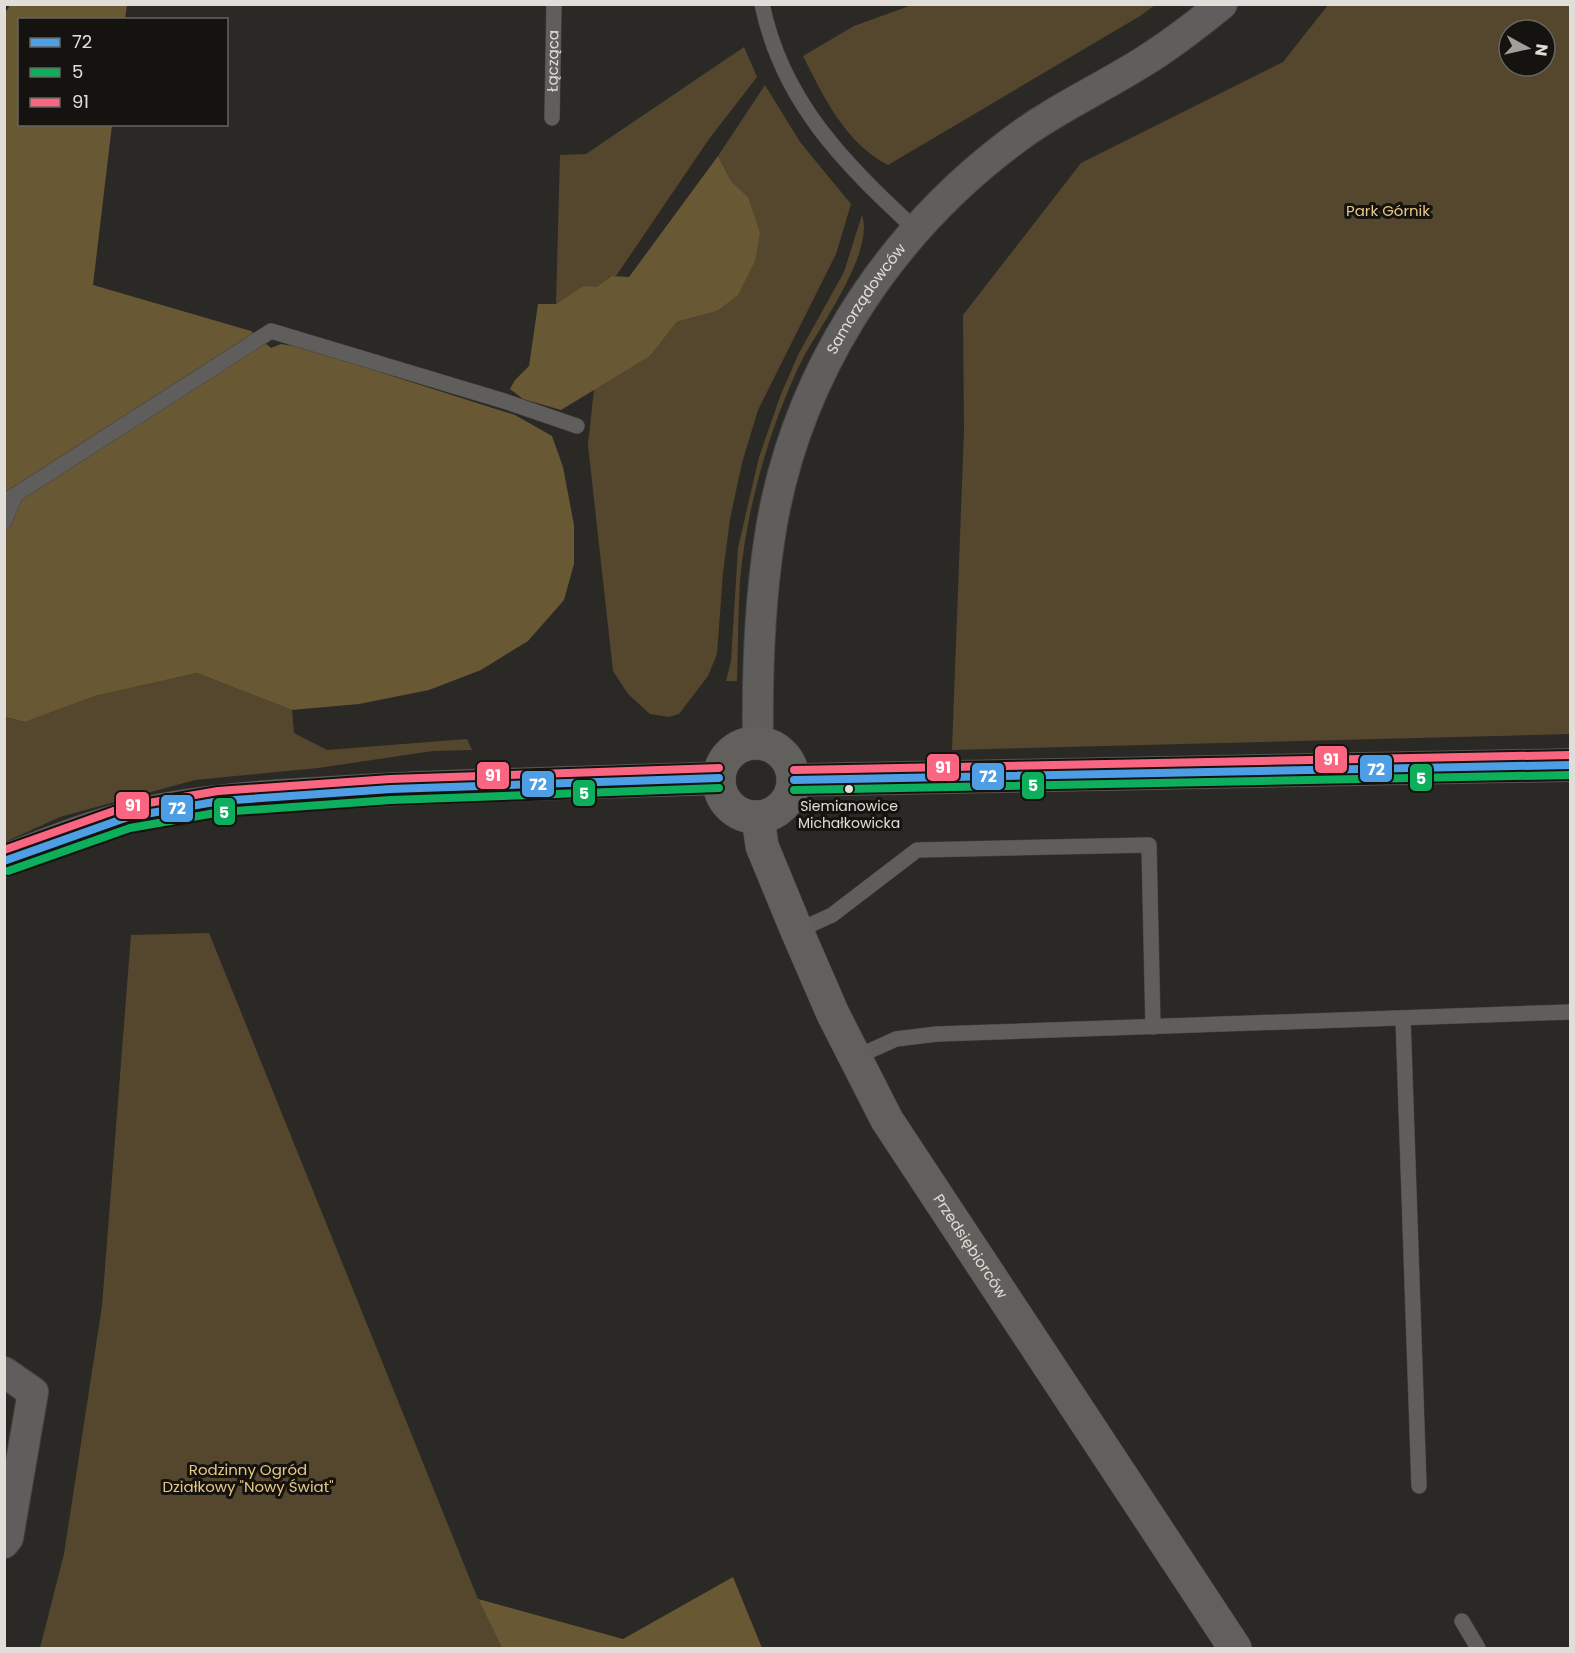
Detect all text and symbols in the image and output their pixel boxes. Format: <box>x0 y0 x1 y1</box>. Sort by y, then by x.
legend <box>18 18 228 126</box>
north arrow <box>1497 18 1557 78</box>
text: 72 <box>72 29 92 54</box>
street label: Łącząca <box>541 30 564 92</box>
text: N <box>1529 42 1554 58</box>
text: 5 <box>72 59 83 84</box>
text: 91 <box>72 89 89 114</box>
park label: Park Górnik <box>1346 200 1430 221</box>
street label: Samorządowców <box>821 238 911 358</box>
line badge: 91 <box>1314 745 1348 774</box>
text: 91 <box>1323 748 1339 771</box>
line badge: 91 <box>926 753 960 782</box>
line badge: 72 <box>1359 754 1393 783</box>
text: 91 <box>935 756 951 779</box>
text: 72 <box>1367 758 1385 781</box>
line badge: 91 <box>476 761 510 790</box>
line badge: 72 <box>971 762 1005 791</box>
line badge: 5 <box>1409 763 1433 792</box>
text: 91 <box>485 764 501 787</box>
text: 72 <box>979 765 997 788</box>
text: 5 <box>1416 767 1426 790</box>
line badge: 72 <box>521 770 555 798</box>
line badge: 5 <box>1021 771 1045 800</box>
text: 72 <box>529 773 547 796</box>
text: 5 <box>1028 774 1038 797</box>
line badge: 5 <box>572 779 596 807</box>
text: 5 <box>579 782 589 805</box>
marker: Siemianowice Michałkowicka <box>843 783 855 795</box>
line badge: 91 <box>115 791 150 820</box>
text: 91 <box>125 794 141 817</box>
line badge: 72 <box>160 794 194 823</box>
place label: Siemianowice Michałkowicka <box>798 796 900 833</box>
text: 72 <box>168 797 186 820</box>
line badge: 5 <box>213 797 236 826</box>
text: 5 <box>219 801 229 824</box>
street label: Przedsiębiorców <box>929 1190 1013 1303</box>
park label: Rodzinny Ogród Działkowy "Nowy Świat" <box>162 1459 334 1497</box>

